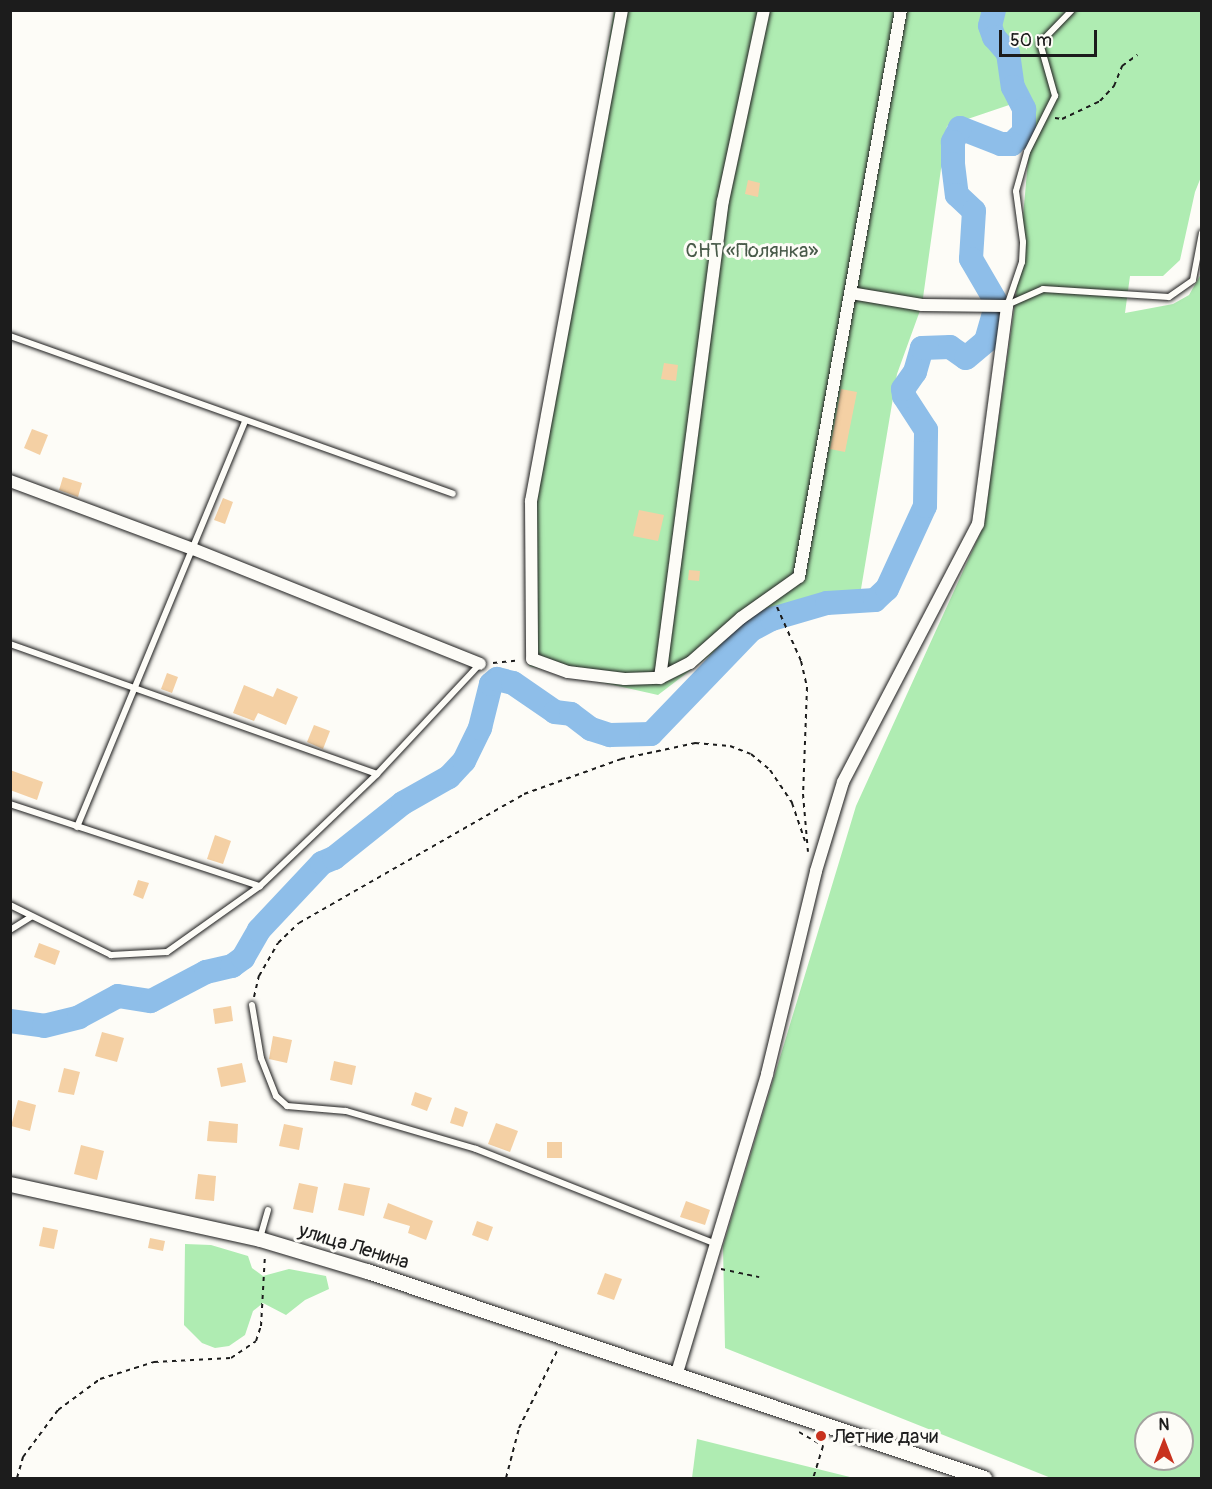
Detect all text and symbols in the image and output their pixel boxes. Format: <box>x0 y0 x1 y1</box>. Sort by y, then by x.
scale bar <box>1002 18 1100 56</box>
text: 50 m <box>1010 29 1052 52</box>
park label: СНТ «Полянка» <box>686 238 818 262</box>
street label: улица Ленина <box>296 1218 412 1274</box>
north arrow <box>1134 1411 1194 1471</box>
text: N <box>1159 1415 1169 1435</box>
place label: Летние дачи <box>833 1424 938 1448</box>
marker: Летние дачи <box>814 1429 828 1443</box>

